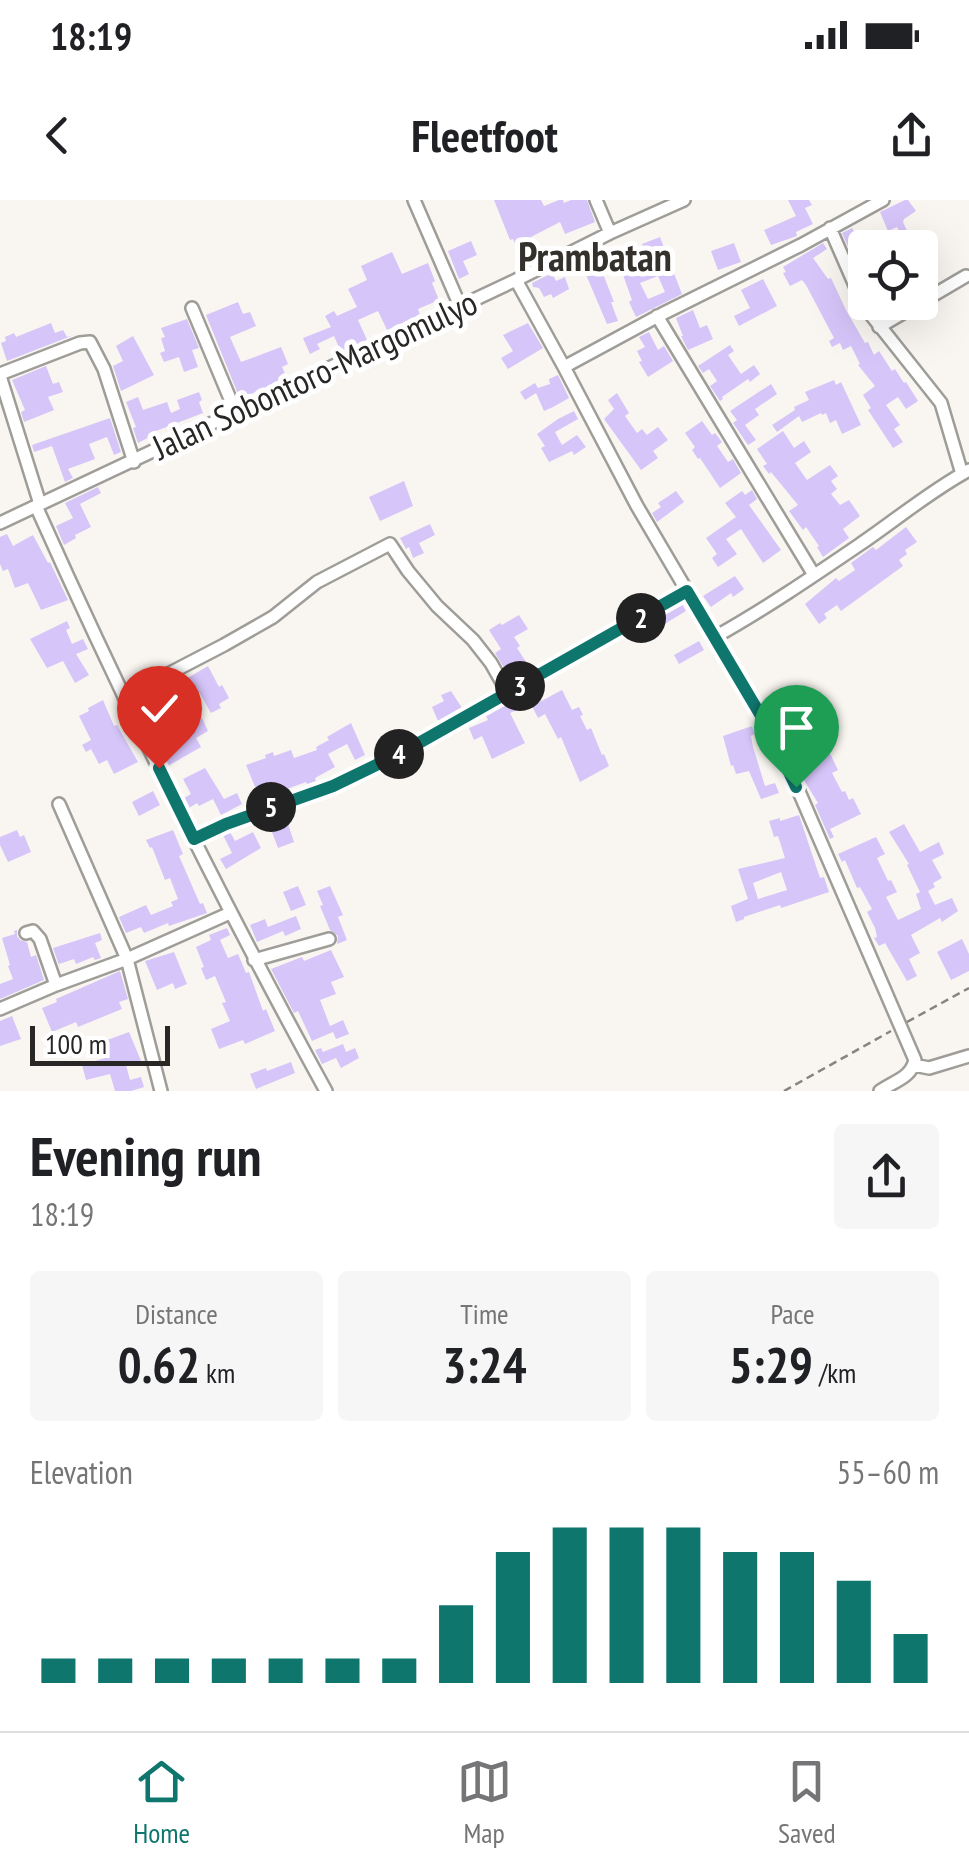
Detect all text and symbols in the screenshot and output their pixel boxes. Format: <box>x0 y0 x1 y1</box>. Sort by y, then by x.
text: 18:19 <box>50 11 132 60</box>
text: Fleetfoot <box>411 106 558 164</box>
icon: back <box>30 108 85 163</box>
icon: share <box>884 108 939 163</box>
district label: Prambatan <box>518 230 672 282</box>
map controls <box>848 230 938 320</box>
button: locate <box>848 230 938 320</box>
street label: Jalan Sobontoro-Margomulyo <box>144 279 484 470</box>
pin: 2 <box>616 593 666 643</box>
text: 2 <box>634 599 648 636</box>
pin: 3 <box>495 661 545 711</box>
pin <box>117 666 202 769</box>
text: 3 <box>513 667 527 704</box>
icon: check <box>132 681 187 736</box>
pin <box>754 685 839 788</box>
icon: arrive <box>769 700 824 755</box>
pin: 4 <box>374 729 424 779</box>
text: 4 <box>392 735 406 772</box>
pin: 5 <box>246 782 296 832</box>
text: 5 <box>264 788 278 825</box>
scale bar <box>30 1021 170 1066</box>
text: 100 m <box>45 1025 107 1062</box>
text: Evening run <box>30 1120 262 1191</box>
button: share <box>834 1124 939 1229</box>
text: 18:19 <box>30 1193 94 1235</box>
text: Distance <box>135 1295 218 1332</box>
text: Time <box>460 1295 509 1332</box>
text: Pace <box>770 1295 815 1332</box>
text: 0.62 <box>118 1332 200 1397</box>
text: 3:24 <box>442 1332 527 1397</box>
text: 5:29 <box>729 1332 813 1397</box>
text: km <box>200 1354 235 1391</box>
text: /km <box>813 1354 856 1391</box>
text: Elevation <box>30 1451 133 1493</box>
text: 55–60 m <box>837 1451 939 1493</box>
tab: Home <box>133 1754 190 1851</box>
tab: Map <box>457 1754 512 1851</box>
tab: Saved <box>778 1754 836 1851</box>

